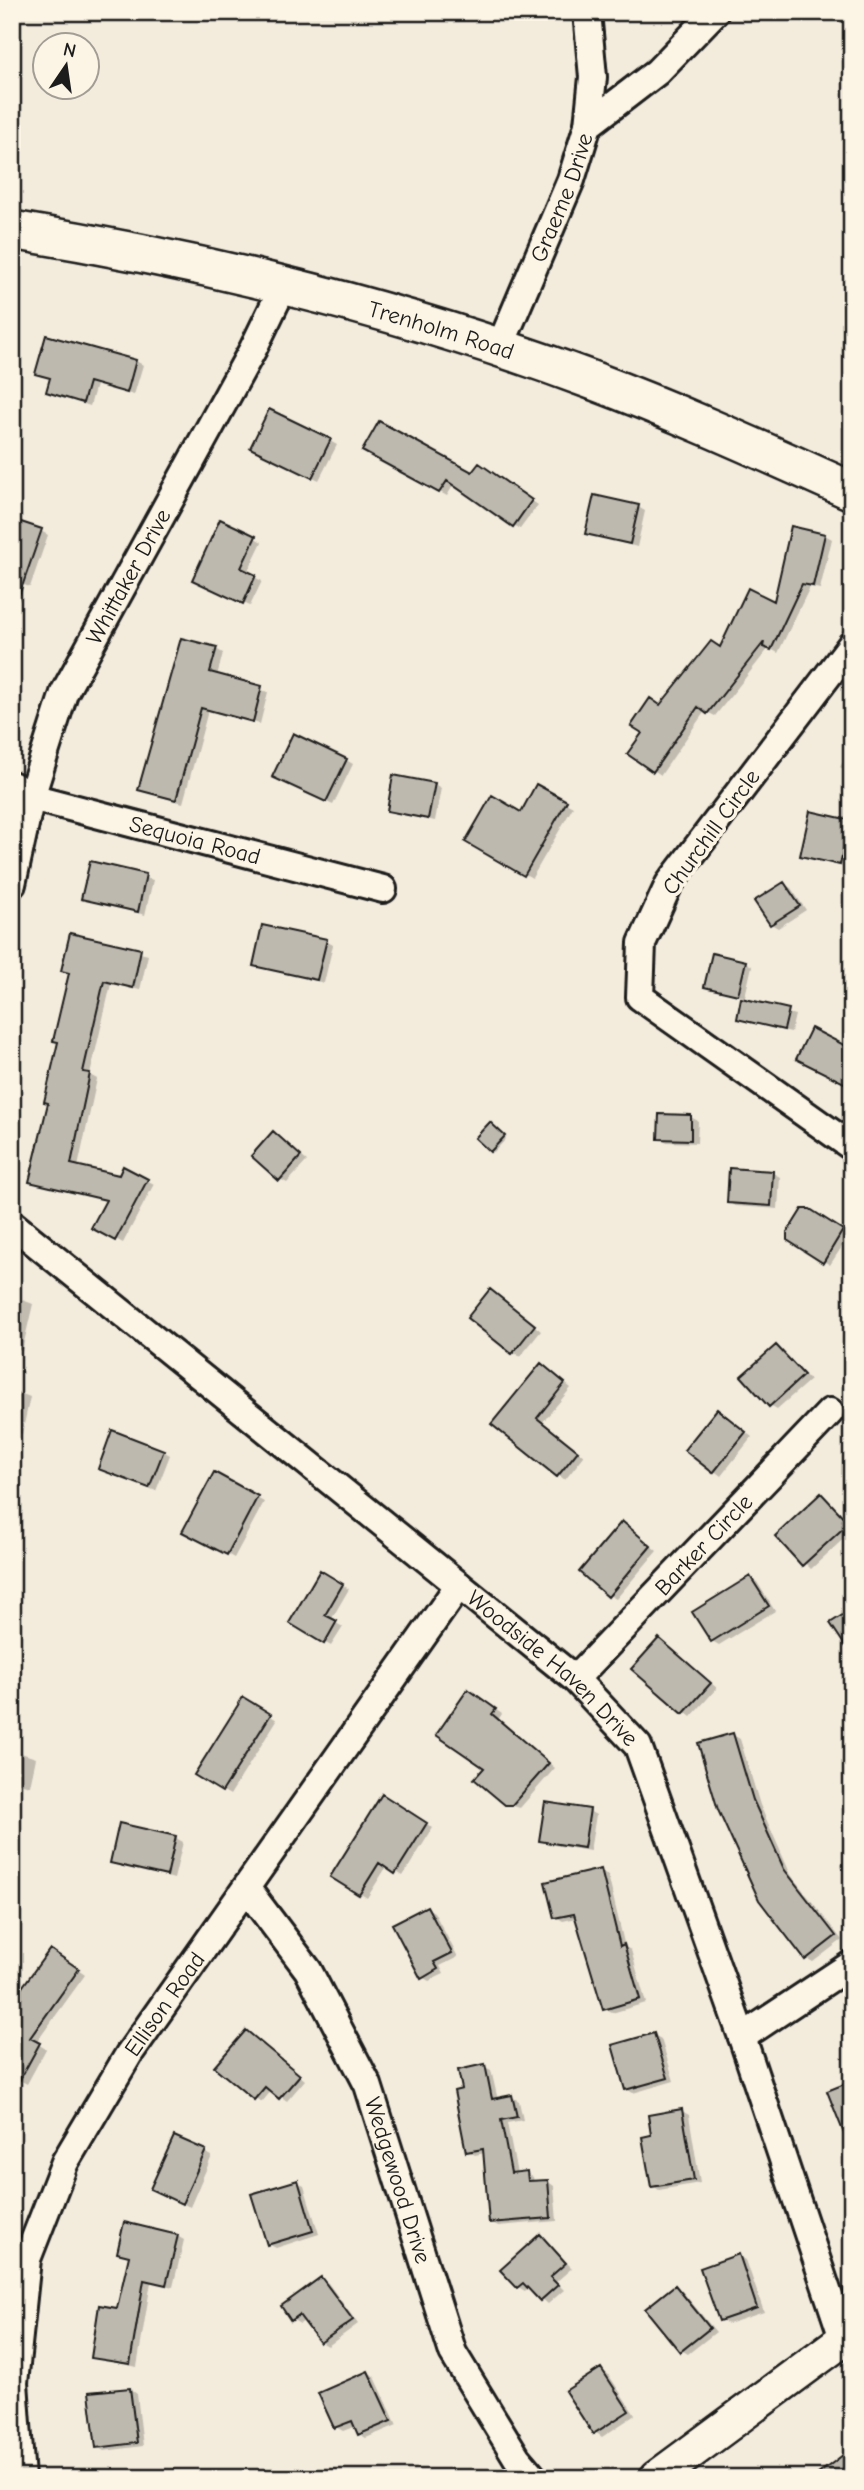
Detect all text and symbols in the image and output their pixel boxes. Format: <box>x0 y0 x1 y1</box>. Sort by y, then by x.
north arrow <box>32 32 102 102</box>
text: N <box>61 38 78 63</box>
street label: Graeme Drive <box>524 130 598 266</box>
street label: Trenholm Road <box>365 295 518 365</box>
street label: Whittaker Drive <box>80 504 176 649</box>
street label: Churchill Circle <box>656 764 766 900</box>
street label: Sequoia Road <box>127 810 264 870</box>
street label: Barker Circle <box>649 1488 758 1601</box>
street label: Woodside Haven Drive <box>462 1584 644 1751</box>
street label: Ellison Road <box>118 1947 210 2061</box>
street label: Wedgewood Drive <box>359 2094 437 2267</box>

